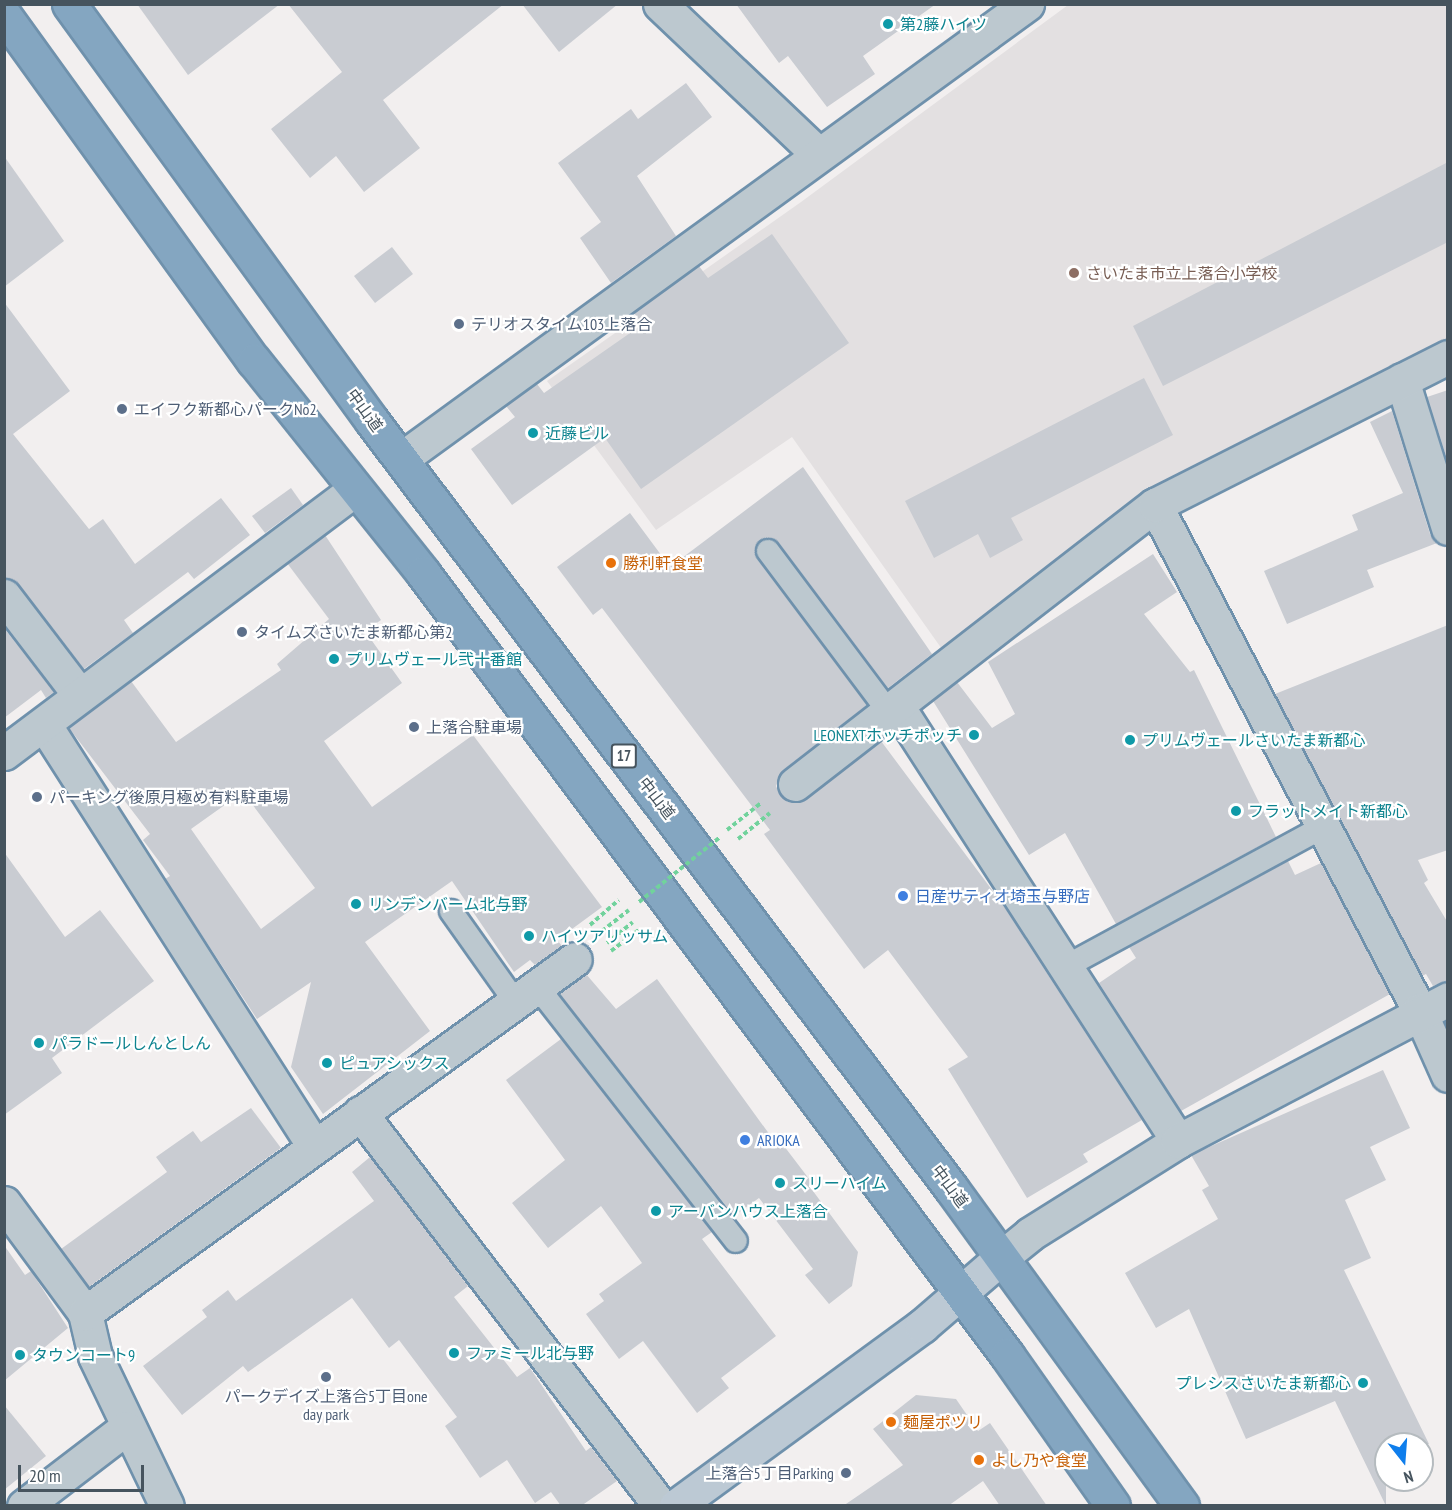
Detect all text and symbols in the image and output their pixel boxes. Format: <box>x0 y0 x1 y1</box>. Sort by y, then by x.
place label: 第2藤ハイツ <box>900 14 987 34</box>
marker: 第2藤ハイツ <box>881 17 895 31</box>
place label: さいたま市立上落合小学校 <box>1086 263 1278 283</box>
marker: さいたま市立上落合小学校 <box>1067 266 1081 280</box>
place label: テリオスタイム103上落合 <box>471 314 653 334</box>
marker: テリオスタイム103上落合 <box>452 317 466 331</box>
street label: 中山道 <box>343 385 387 435</box>
place label: エイフク新都心パークNo2 <box>134 399 317 419</box>
marker: エイフク新都心パークNo2 <box>115 402 129 416</box>
place label: 近藤ビル <box>545 423 609 443</box>
marker: 近藤ビル <box>526 426 540 440</box>
place label: 勝利軒食堂 <box>623 553 703 573</box>
marker: 勝利軒食堂 <box>604 556 618 570</box>
place label: タイムズさいたま新都心第2 <box>254 622 453 642</box>
marker: タイムズさいたま新都心第2 <box>235 625 249 639</box>
place label: プリムヴェール弐十番館 <box>346 649 522 669</box>
marker: プリムヴェール弐十番館 <box>327 652 341 666</box>
place label: 上落合駐車場 <box>426 717 522 737</box>
marker: 上落合駐車場 <box>407 720 421 734</box>
place label: LEONEXTホッチポッチ <box>814 725 962 745</box>
marker: LEONEXTホッチポッチ <box>967 728 981 742</box>
place label: プリムヴェールさいたま新都心 <box>1142 730 1366 750</box>
marker: プリムヴェールさいたま新都心 <box>1123 733 1137 747</box>
road number: 17 <box>610 744 638 768</box>
street label: 中山道 <box>635 773 679 823</box>
place label: パーキング後原月極め有料駐車場 <box>49 787 289 807</box>
marker: パーキング後原月極め有料駐車場 <box>30 790 44 804</box>
place label: フラットメイト新都心 <box>1248 801 1408 821</box>
marker: フラットメイト新都心 <box>1229 804 1243 818</box>
place label: 日産サティオ埼玉与野店 <box>915 886 1091 906</box>
marker: 日産サティオ埼玉与野店 <box>896 889 910 903</box>
place label: リンデンバーム北与野 <box>368 894 528 914</box>
marker: リンデンバーム北与野 <box>349 897 363 911</box>
place label: ハイツアリッサム <box>541 926 669 946</box>
marker: ハイツアリッサム <box>522 929 536 943</box>
place label: パラドールしんとしん <box>51 1033 211 1053</box>
marker: パラドールしんとしん <box>32 1036 46 1050</box>
place label: ピュアシックス <box>339 1053 451 1073</box>
marker: ピュアシックス <box>320 1056 334 1070</box>
place label: ARIOKA <box>757 1130 800 1150</box>
marker: ARIOKA <box>738 1133 752 1147</box>
street label: 中山道 <box>928 1161 972 1211</box>
place label: スリーハイム <box>792 1173 888 1193</box>
marker: スリーハイム <box>773 1176 787 1190</box>
place label: アーバンハウス上落合 <box>668 1201 827 1221</box>
marker: アーバンハウス上落合 <box>649 1204 663 1218</box>
place label: ファミール北与野 <box>466 1343 594 1363</box>
place label: タウンコート9 <box>32 1345 135 1365</box>
marker: ファミール北与野 <box>447 1346 461 1360</box>
marker: タウンコート9 <box>13 1348 27 1362</box>
marker: パークデイズ上落合5丁目one day park <box>319 1370 333 1384</box>
place label: プレシスさいたま新都心 <box>1175 1373 1351 1393</box>
marker: プレシスさいたま新都心 <box>1356 1376 1370 1390</box>
place label: パークデイズ上落合5丁目one day park <box>224 1386 428 1424</box>
place label: 麺屋ポツリ <box>903 1412 983 1432</box>
marker: 麺屋ポツリ <box>884 1415 898 1429</box>
north arrow <box>1374 1432 1434 1492</box>
place label: よし乃や食堂 <box>991 1450 1087 1470</box>
scale bar <box>21 1453 147 1491</box>
marker: よし乃や食堂 <box>972 1453 986 1467</box>
place label: 上落合5丁目Parking <box>706 1463 834 1483</box>
text: 20 m <box>29 1464 61 1487</box>
marker: 上落合5丁目Parking <box>839 1466 853 1480</box>
text: N <box>1402 1466 1416 1488</box>

